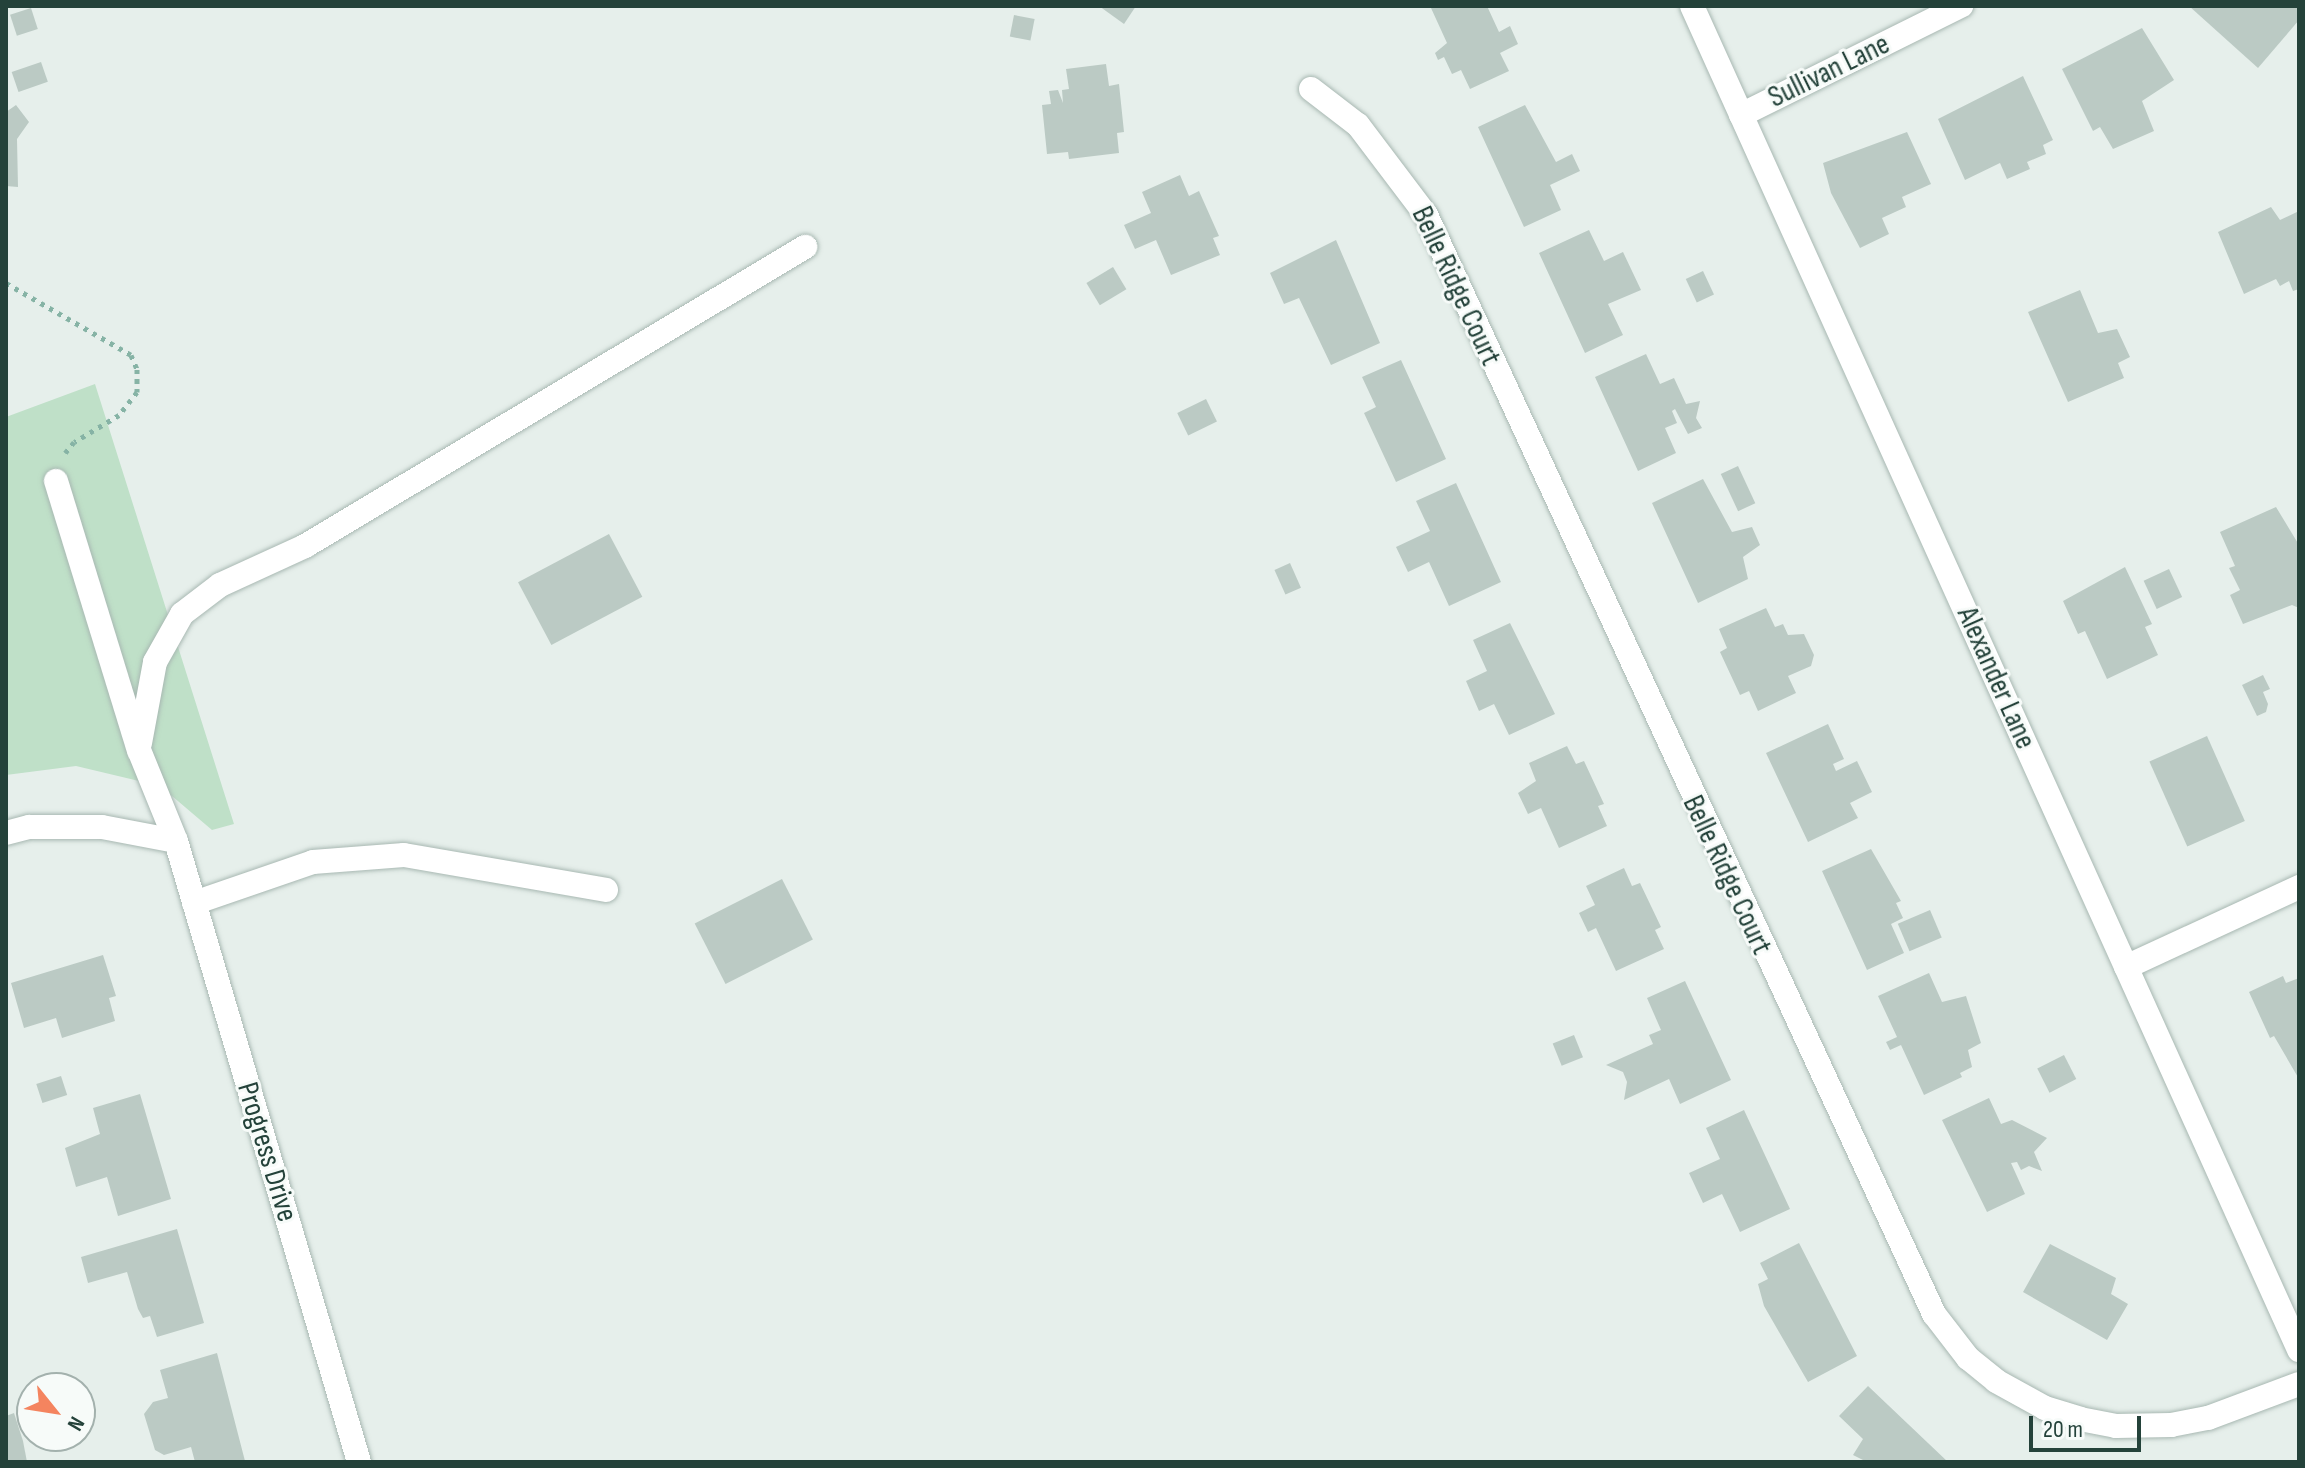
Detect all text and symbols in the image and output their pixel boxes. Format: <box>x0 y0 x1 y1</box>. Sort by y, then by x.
street label: Sullivan Lane <box>1762 26 1896 116</box>
street label: Belle Ridge Court <box>1403 201 1509 371</box>
street label: Alexander Lane <box>1949 601 2043 755</box>
street label: Belle Ridge Court <box>1674 790 1780 960</box>
street label: Progress Drive <box>229 1078 305 1226</box>
north arrow <box>16 1372 96 1452</box>
scale bar <box>2033 1400 2145 1450</box>
text: N <box>61 1411 90 1435</box>
text: 20 m <box>2043 1415 2083 1444</box>

